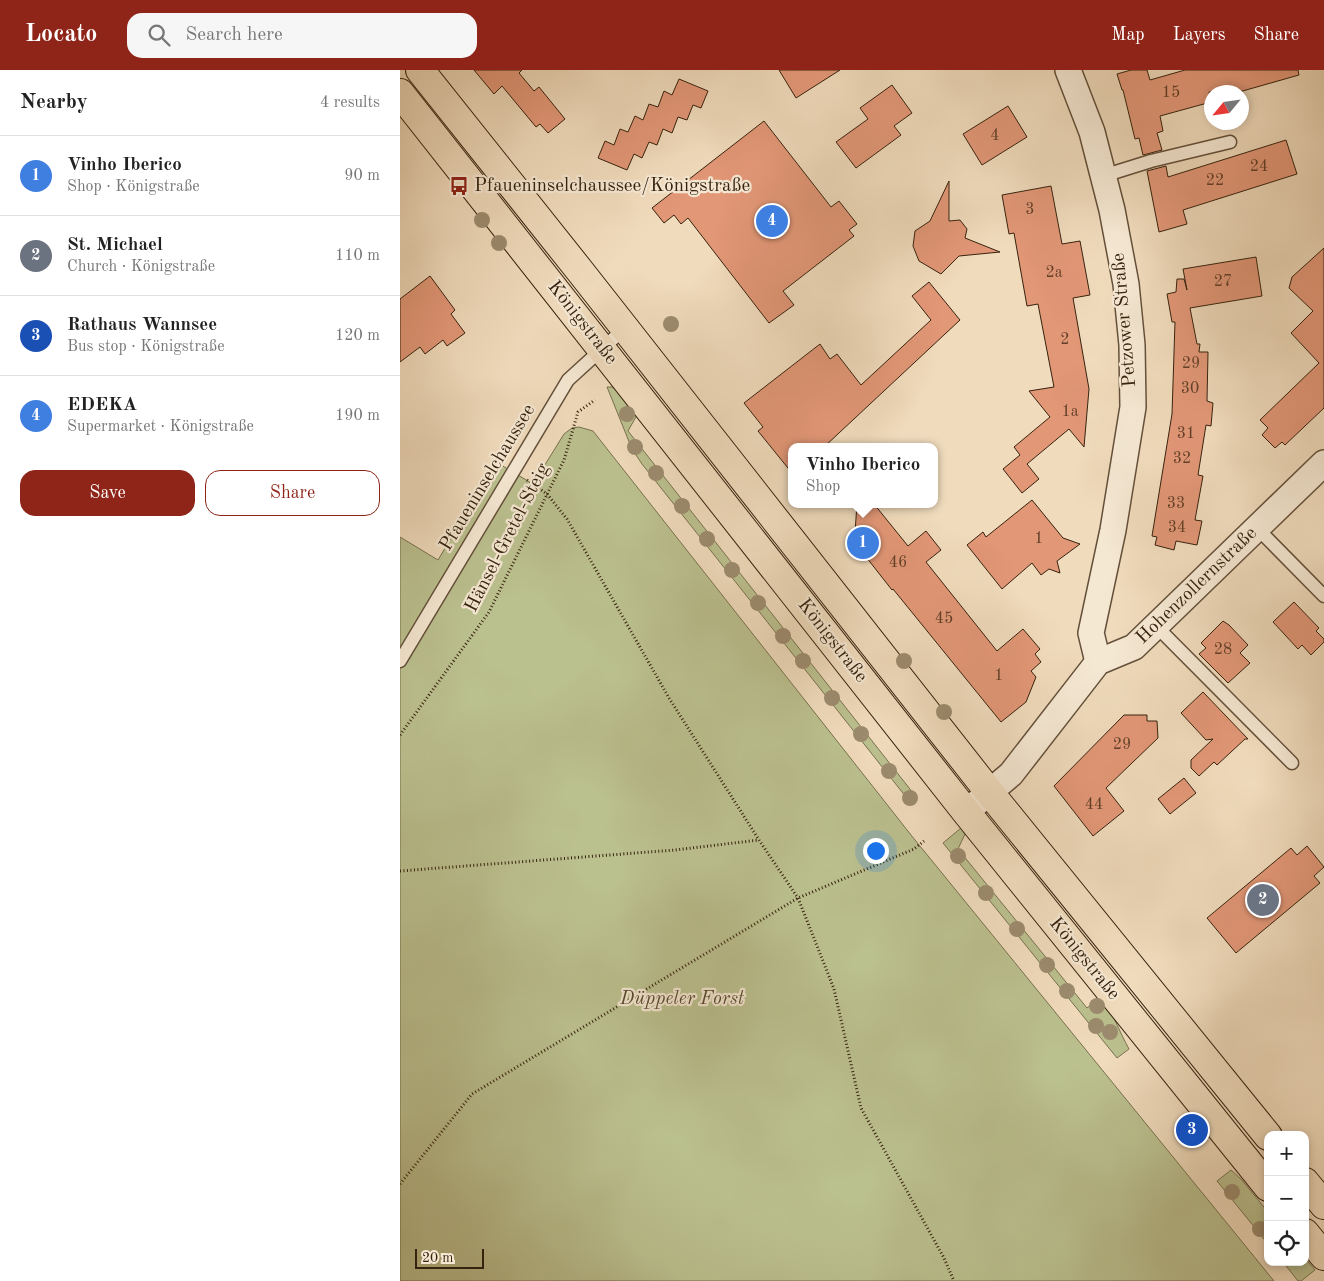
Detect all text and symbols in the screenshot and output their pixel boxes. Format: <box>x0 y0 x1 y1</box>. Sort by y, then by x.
search box <box>127 13 477 58</box>
icon: search <box>145 21 173 49</box>
text: Locato <box>25 23 97 47</box>
text: Search here <box>185 26 283 45</box>
text: Map <box>1111 26 1145 44</box>
text: Layers <box>1173 26 1225 44</box>
text: Share <box>1253 26 1299 44</box>
house number: 15 <box>1162 85 1180 101</box>
north arrow <box>1204 85 1249 130</box>
text: Nearby <box>20 92 88 113</box>
text: 4 results <box>320 95 380 111</box>
house number: 4 <box>990 128 1000 144</box>
text: Vinho Iberico <box>67 156 182 175</box>
house number: 24 <box>1250 159 1268 175</box>
text: 1 <box>31 168 41 184</box>
text: 90 m <box>344 168 380 184</box>
house number: 22 <box>1206 173 1224 189</box>
bus stop icon: Pfaueninselchaussee/Königstraße <box>448 175 470 197</box>
place label: Pfaueninselchaussee/Königstraße <box>474 177 750 196</box>
text: Shop · Königstraße <box>67 179 200 195</box>
pin: 4 <box>756 202 788 240</box>
house number: 3 <box>1025 202 1035 218</box>
text: St. Michael <box>67 236 163 255</box>
text: 2 <box>31 248 41 264</box>
text: 110 m <box>335 248 380 264</box>
street label: Petzower Straße <box>1110 252 1140 388</box>
text: Church · Königstraße <box>67 259 215 275</box>
house number: 2a <box>1045 265 1063 281</box>
house number: 27 <box>1214 274 1232 290</box>
street label: Königstraße <box>544 278 620 368</box>
text: Rathaus Wannsee <box>67 316 217 335</box>
text: 3 <box>31 328 41 344</box>
text: 120 m <box>335 328 380 344</box>
house number: 2 <box>1060 332 1070 348</box>
text: Bus stop · Königstraße <box>67 339 225 355</box>
house number: 29 <box>1182 356 1200 372</box>
house number: 30 <box>1181 381 1199 397</box>
text: EDEKA <box>67 396 137 415</box>
street label: Pfaueninselchaussee <box>437 401 539 555</box>
house number: 1a <box>1061 404 1079 420</box>
text: 4 <box>31 408 41 424</box>
text: 190 m <box>335 408 380 424</box>
text: Supermarket · Königstraße <box>67 419 254 435</box>
house number: 31 <box>1177 426 1195 442</box>
popup <box>788 443 938 508</box>
house number: 32 <box>1173 451 1191 467</box>
text: Vinho Iberico <box>806 456 920 475</box>
street label: Hänsel-Gretel-Steig <box>462 460 554 615</box>
button: Save <box>20 470 195 516</box>
button: Share <box>205 470 380 516</box>
text: Shop <box>806 479 840 495</box>
house number: 33 <box>1167 496 1185 512</box>
house number: 34 <box>1168 520 1186 536</box>
pin: 1 <box>847 524 879 562</box>
street label: Hohenzollernstraße <box>1133 524 1261 648</box>
house number: 1 <box>1034 531 1044 547</box>
house number: 46 <box>889 555 907 571</box>
street label: Königstraße <box>794 596 870 686</box>
house number: 45 <box>935 611 953 627</box>
house number: 28 <box>1214 642 1232 658</box>
house number: 1 <box>994 668 1004 684</box>
house number: 29 <box>1113 737 1131 753</box>
house number: 44 <box>1085 797 1103 813</box>
your location <box>863 838 889 864</box>
pin: 2 <box>1247 881 1279 919</box>
street label: Königstraße <box>1045 914 1123 1004</box>
park label: Düppeler Forst <box>619 990 745 1009</box>
pin: 3 <box>1176 1111 1208 1149</box>
map controls <box>1264 1131 1309 1266</box>
button: + <box>1264 1131 1309 1176</box>
button: − <box>1264 1176 1309 1221</box>
button: locate <box>1264 1221 1309 1266</box>
scale bar <box>415 1246 484 1269</box>
text: 20 m <box>422 1251 453 1265</box>

